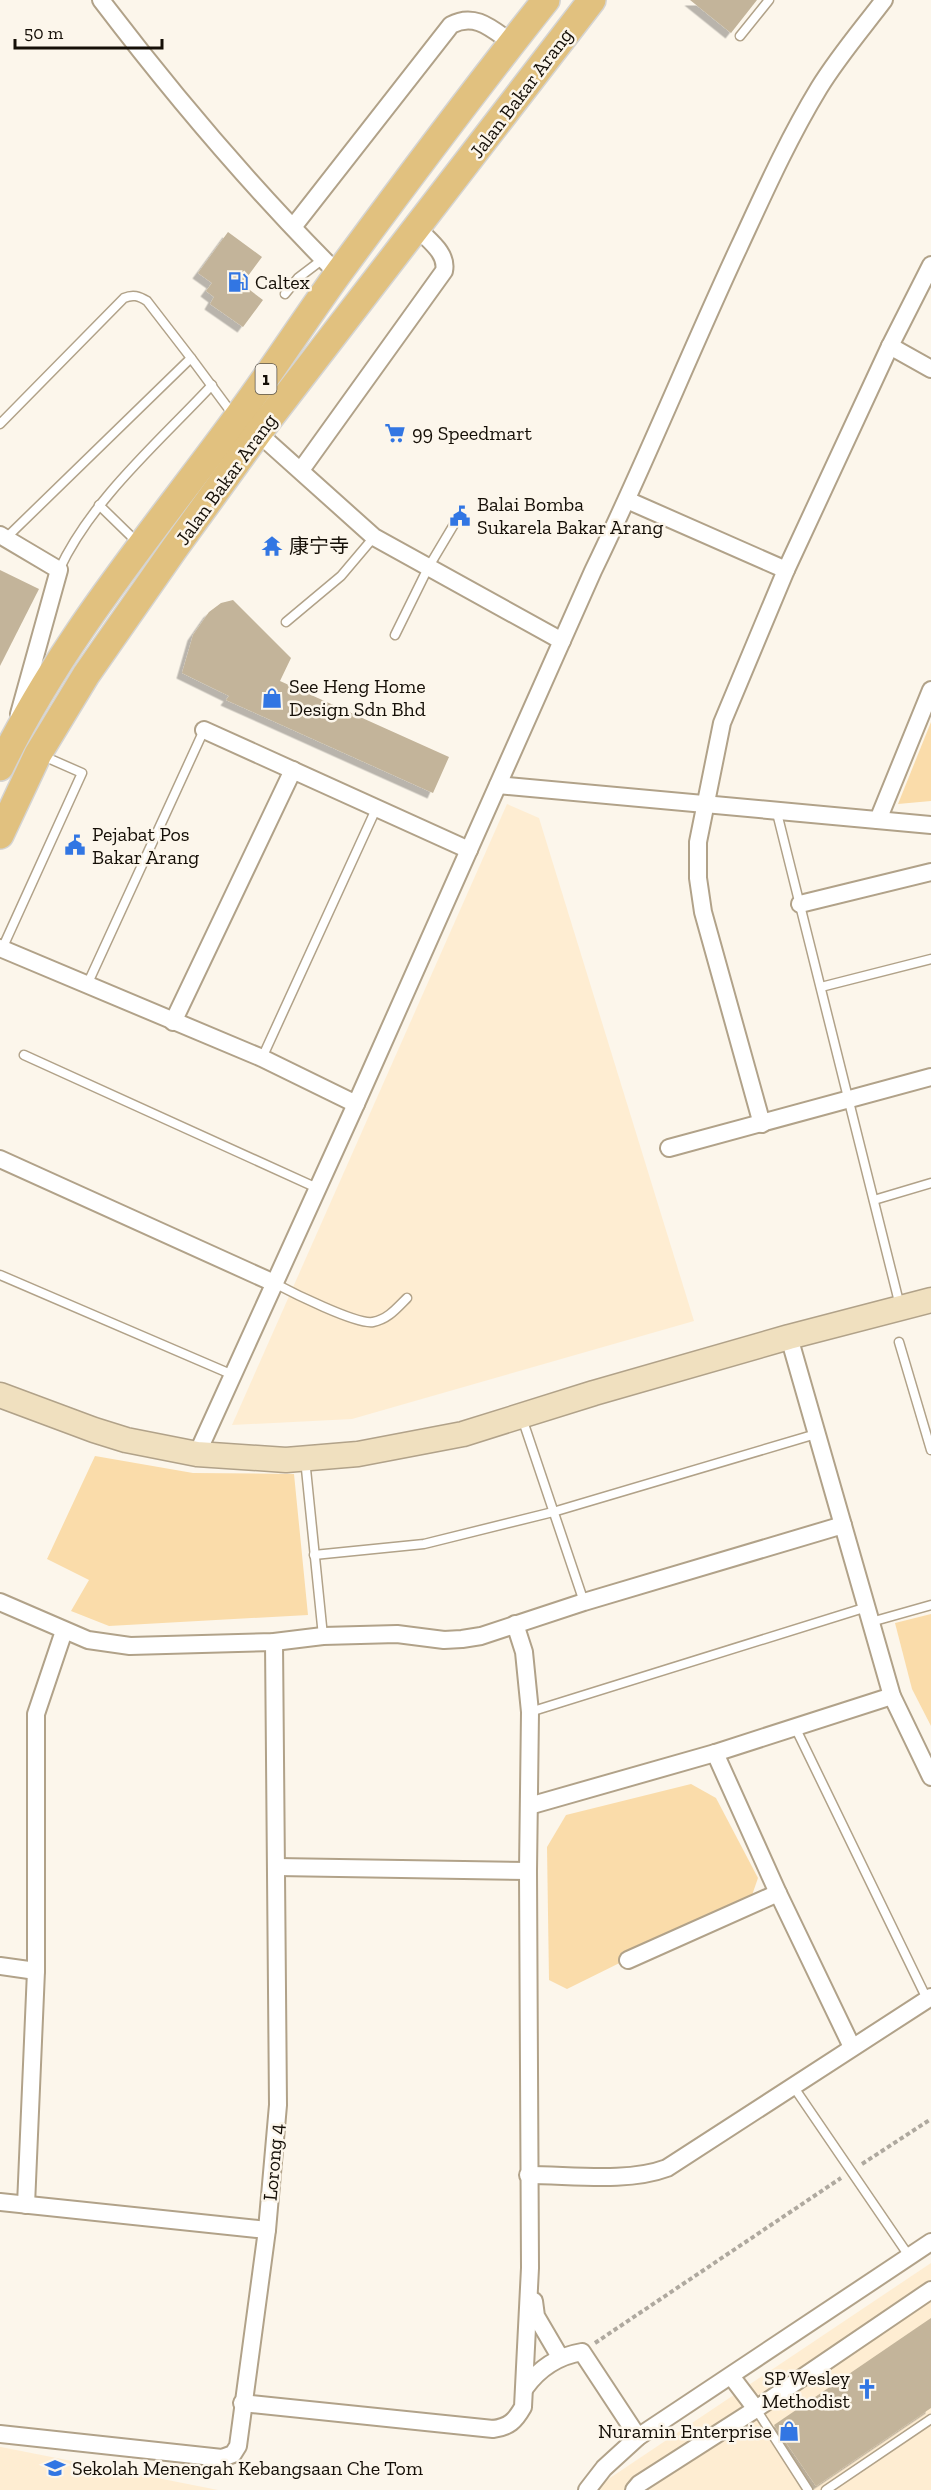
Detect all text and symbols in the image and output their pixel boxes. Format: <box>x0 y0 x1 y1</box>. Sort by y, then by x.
scale bar <box>15 12 162 50</box>
text: 50 m <box>24 22 64 44</box>
street label: Jalan Bakar Arang <box>464 23 578 163</box>
fuel station icon: Caltex <box>226 270 250 294</box>
place label: Caltex <box>255 270 310 294</box>
road number: 1 <box>256 364 276 394</box>
street label: Jalan Bakar Arang <box>170 409 282 549</box>
supermarket icon: 99 Speedmart <box>383 421 407 445</box>
place label: 99 Speedmart <box>412 421 533 445</box>
place label: Balai Bomba Sukarela Bakar Arang <box>477 492 664 539</box>
public building icon: Balai Bomba Sukarela Bakar Arang <box>448 504 472 528</box>
temple icon: 康宁寺 <box>260 534 284 558</box>
place label: 康宁寺 <box>289 534 349 558</box>
place label: See Heng Home Design Sdn Bhd <box>289 674 426 721</box>
shop icon: See Heng Home Design Sdn Bhd <box>260 686 284 710</box>
place label: Pejabat Pos Bakar Arang <box>92 822 199 869</box>
public building icon: Pejabat Pos Bakar Arang <box>63 833 87 857</box>
street label: Lorong 4 <box>258 2122 288 2202</box>
place label: SP Wesley Methodist <box>762 2366 851 2413</box>
church icon: SP Wesley Methodist <box>855 2377 879 2401</box>
place label: Nuramin Enterprise <box>598 2419 772 2443</box>
shop icon: Nuramin Enterprise <box>777 2419 801 2443</box>
school or university icon: Sekolah Menengah Kebangsaan Che Tom <box>43 2456 67 2480</box>
place label: Sekolah Menengah Kebangsaan Che Tom <box>72 2456 424 2480</box>

